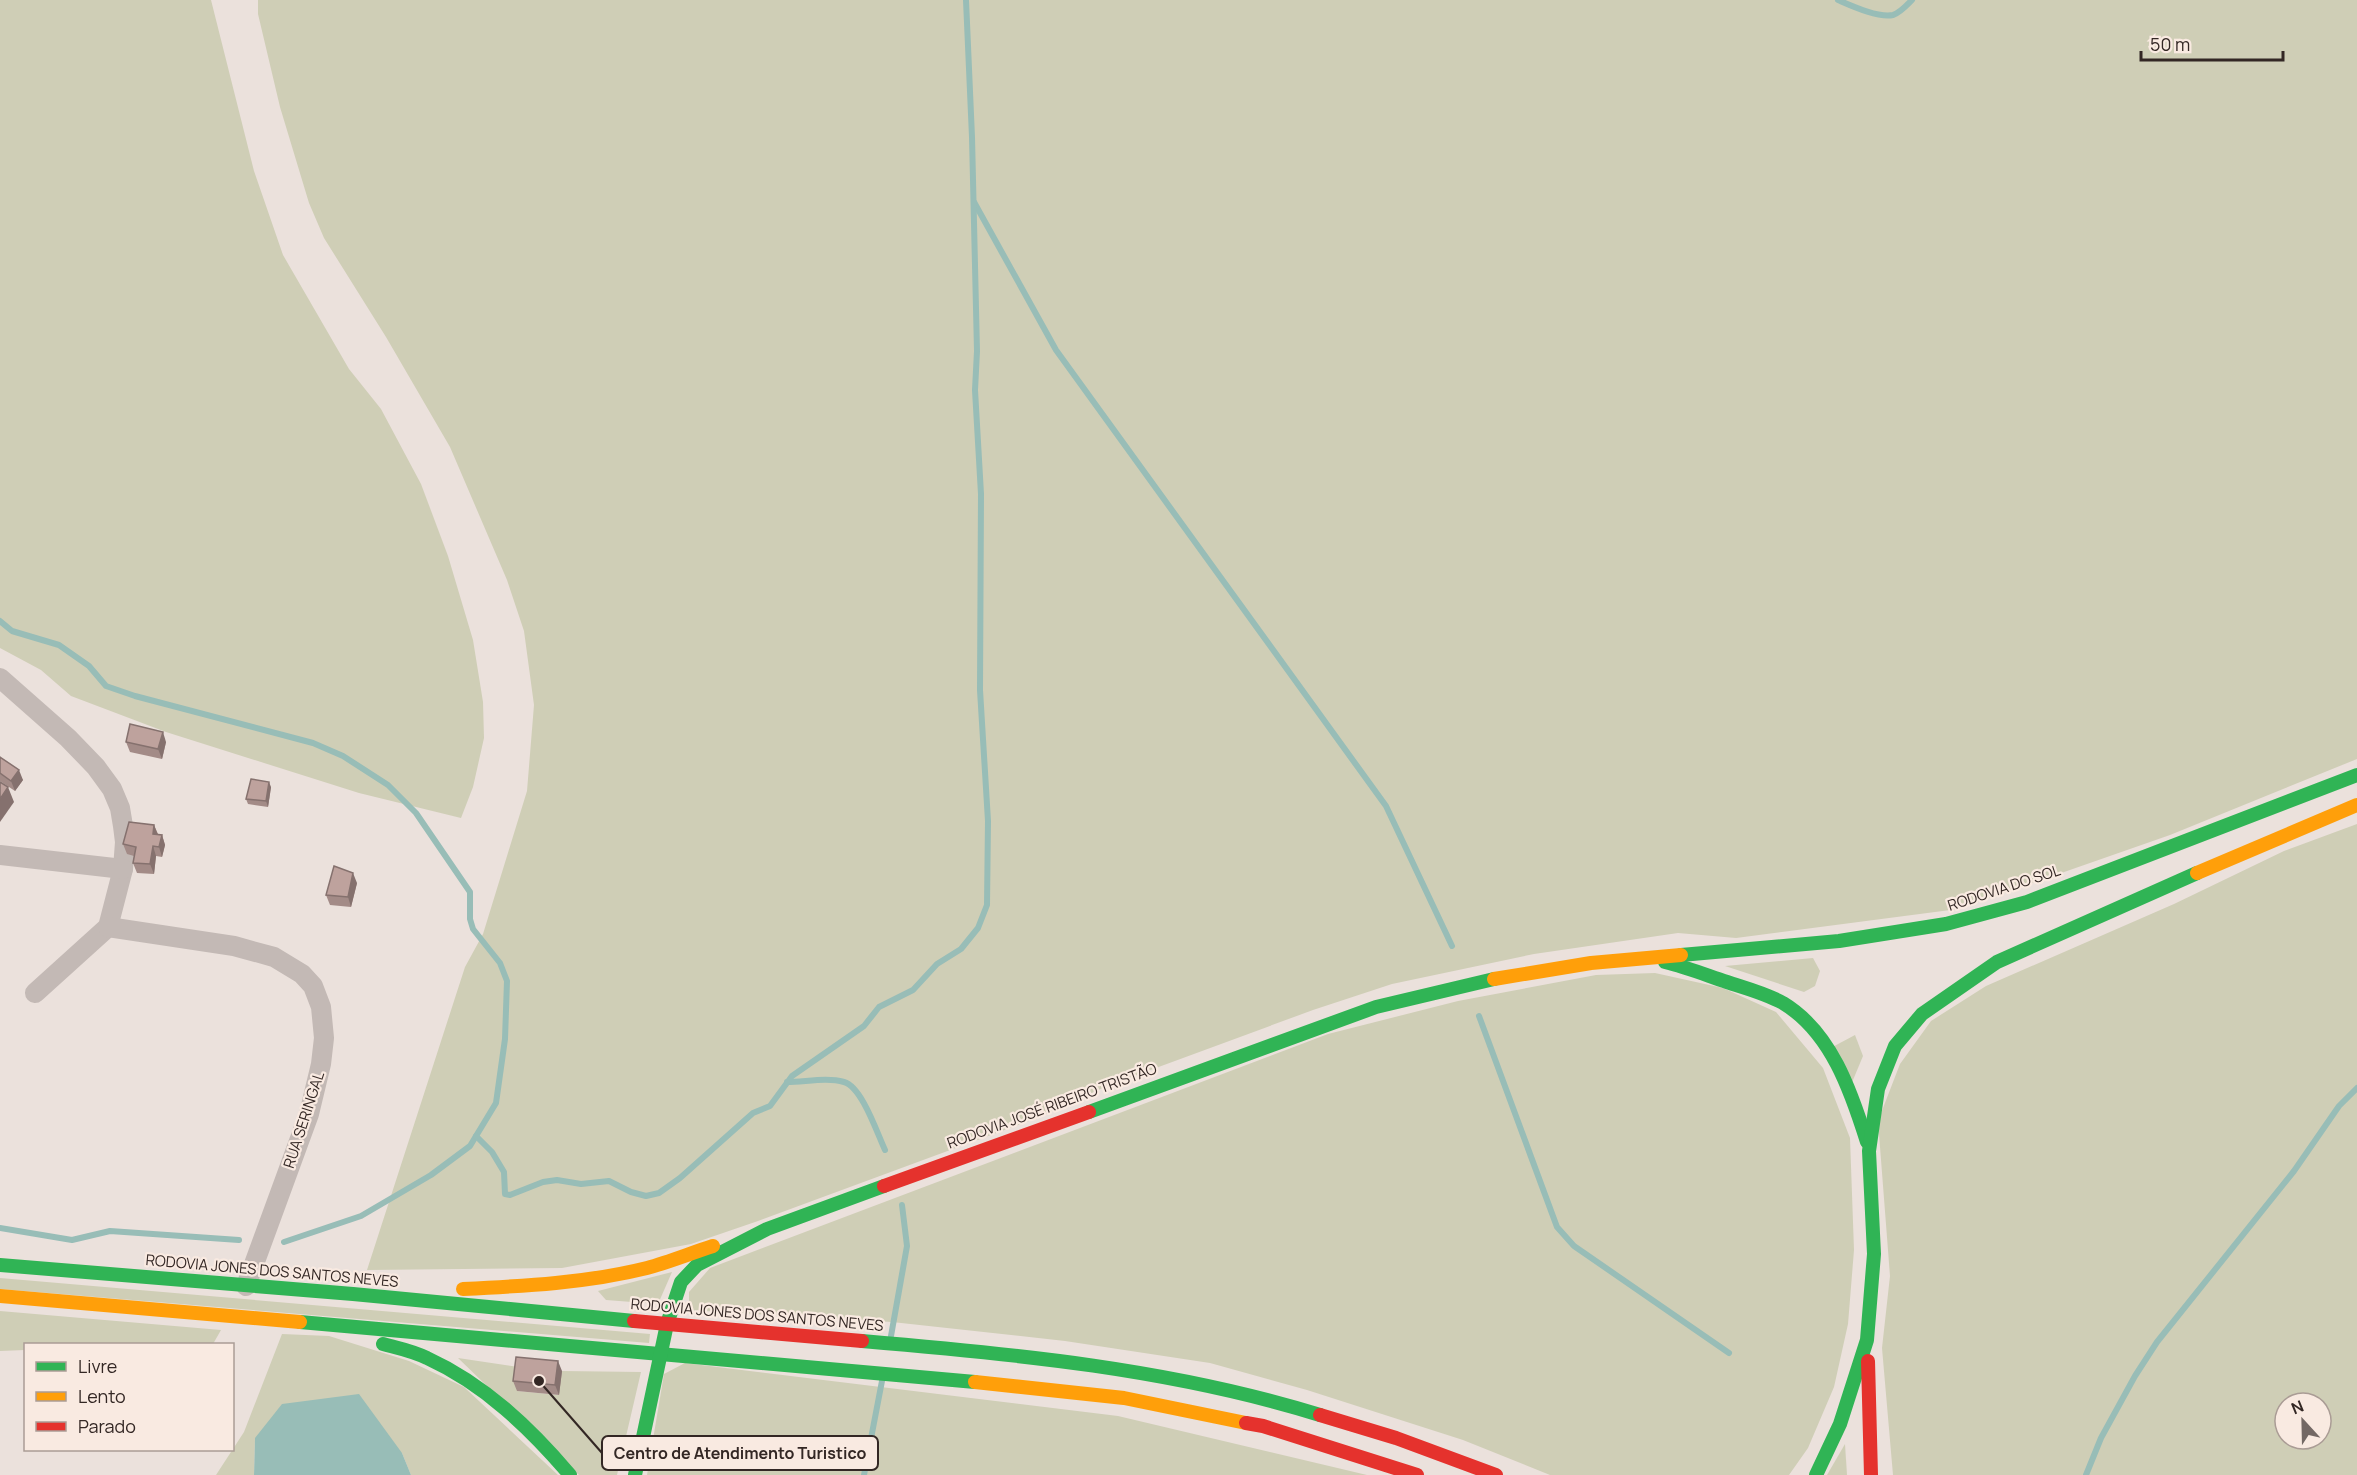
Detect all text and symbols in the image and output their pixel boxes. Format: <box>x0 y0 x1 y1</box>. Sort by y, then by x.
scale bar <box>2141 24 2284 62</box>
text: 50 m <box>2150 32 2190 56</box>
street label: RODOVIA DO SOL <box>1945 859 2063 916</box>
street label: RODOVIA JOSÉ RIBEIRO TRISTÃO <box>944 1058 1160 1153</box>
street label: RUA SERINGAL <box>278 1068 329 1171</box>
street label: RODOVIA JONES DOS SANTOS NEVES <box>145 1249 399 1292</box>
street label: RODOVIA JONES DOS SANTOS NEVES <box>630 1293 884 1336</box>
legend <box>24 1343 234 1451</box>
text: Livre <box>78 1354 117 1378</box>
text: Lento <box>78 1384 126 1408</box>
north arrow <box>2273 1391 2333 1451</box>
text: N <box>2288 1395 2307 1419</box>
text: Parado <box>78 1414 136 1438</box>
callout: Centro de Atendimento Turistico <box>602 1436 878 1470</box>
text: Centro de Atendimento Turistico <box>614 1442 866 1464</box>

